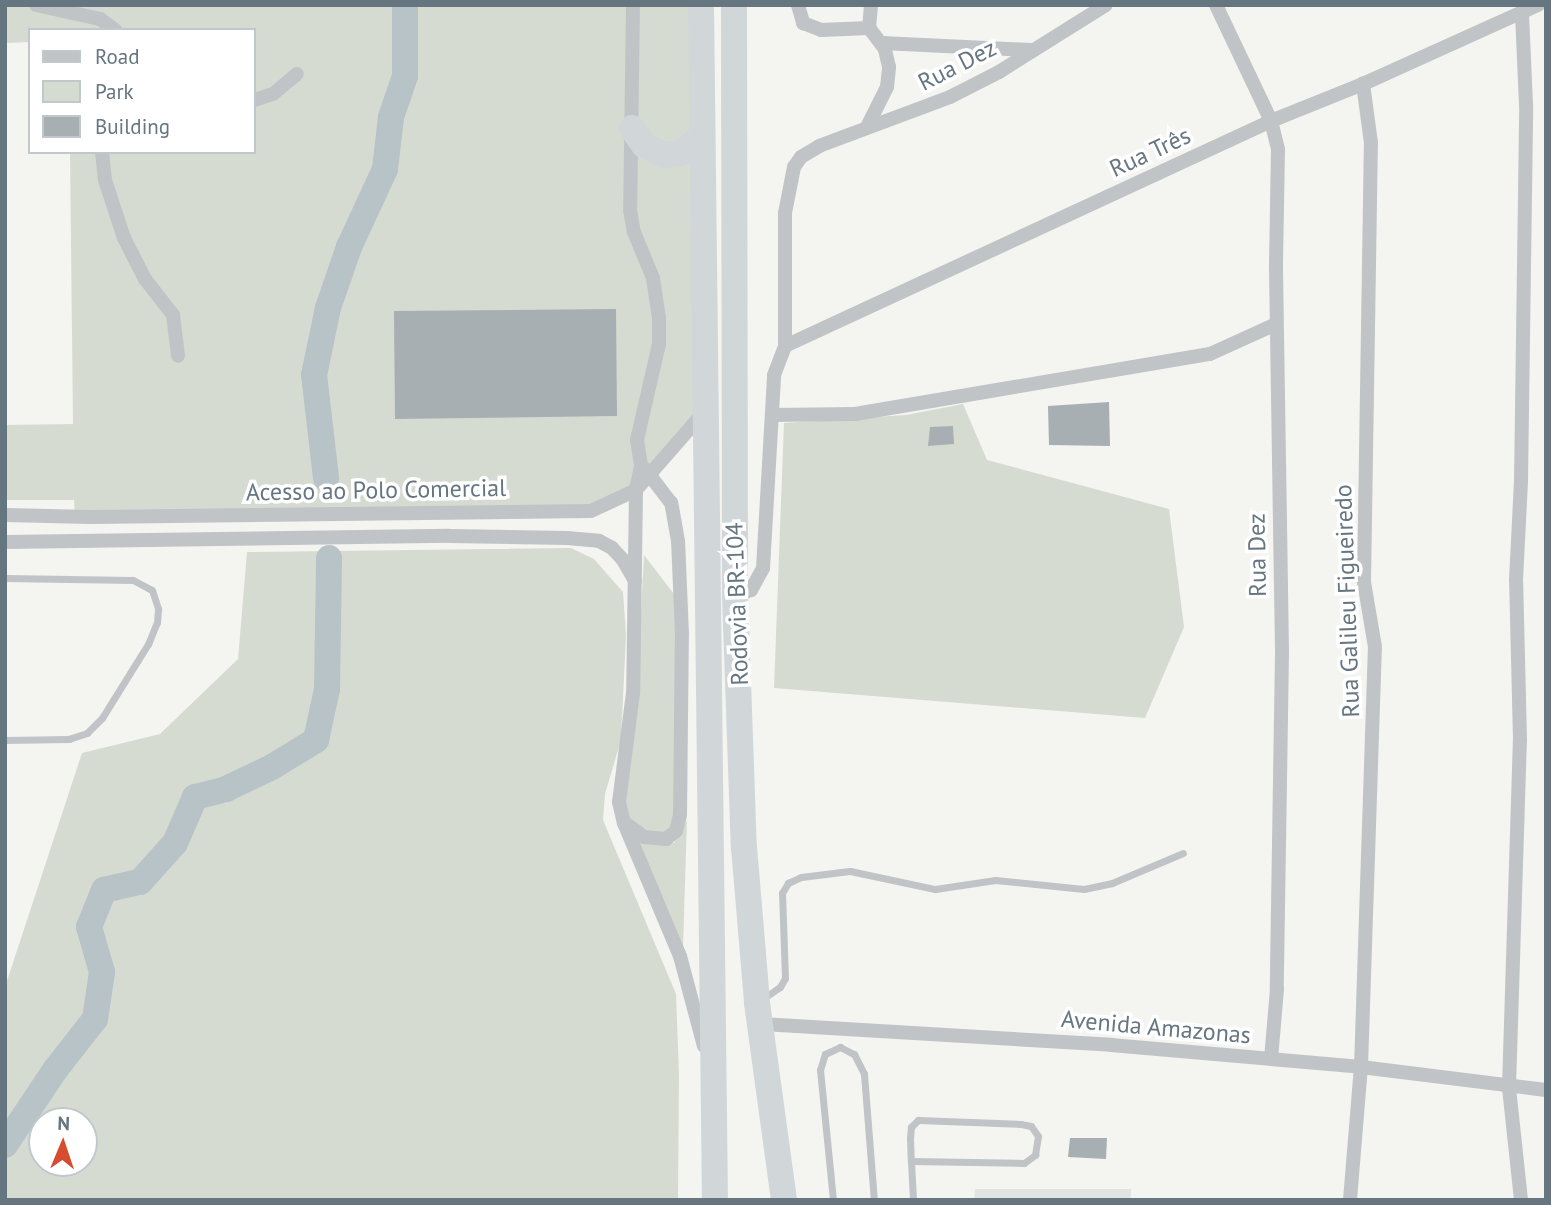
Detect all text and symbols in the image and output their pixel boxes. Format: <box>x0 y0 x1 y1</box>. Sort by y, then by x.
legend <box>28 28 256 154</box>
street label: Rua Dez <box>913 33 1001 97</box>
text: Road <box>95 43 139 70</box>
text: Park <box>95 78 134 105</box>
text: Building <box>95 113 170 140</box>
street label: Rua Três <box>1105 121 1195 183</box>
street label: Acesso ao Polo Comercial <box>246 473 506 507</box>
street label: Rua Galileu Figueiredo <box>1329 484 1365 718</box>
street label: Rua Dez <box>1242 513 1272 597</box>
street label: Rodovia BR-104 <box>720 522 754 686</box>
street label: Avenida Amazonas <box>1059 1004 1253 1050</box>
north arrow <box>28 1107 98 1177</box>
text: N <box>57 1111 70 1135</box>

